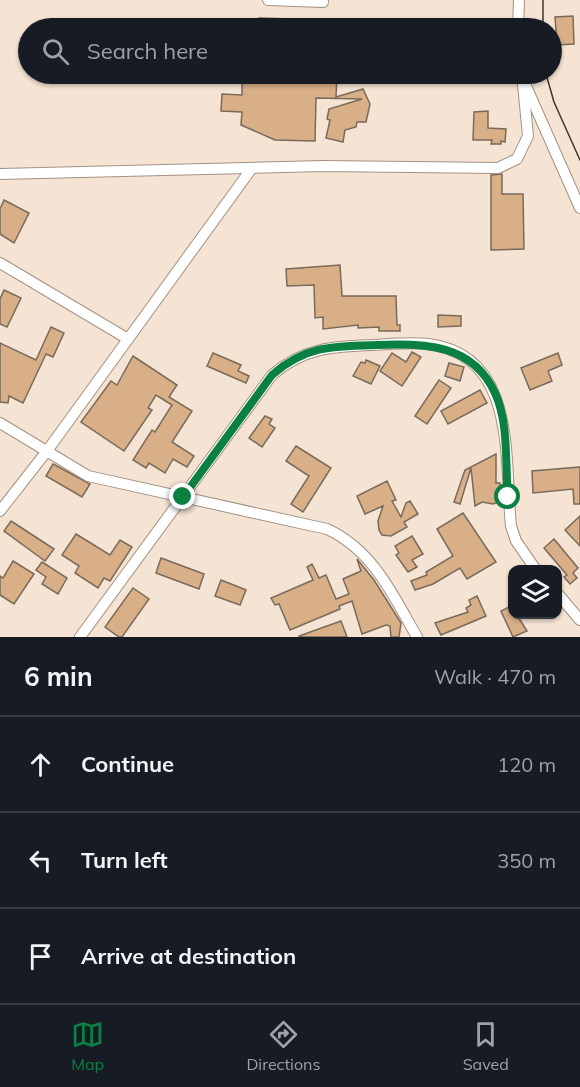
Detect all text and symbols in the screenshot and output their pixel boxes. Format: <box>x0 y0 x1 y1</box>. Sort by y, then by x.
search box <box>18 18 562 84</box>
icon: search <box>39 35 72 68</box>
text: Search here <box>87 37 208 65</box>
route end <box>169 483 195 509</box>
route start <box>494 483 520 509</box>
map controls <box>508 565 562 619</box>
button: layers <box>508 565 562 619</box>
text: 6 min <box>24 660 93 693</box>
text: Walk · 470 m <box>434 664 556 689</box>
icon: ahead <box>24 748 57 781</box>
text: Continue <box>81 750 174 778</box>
text: 120 m <box>497 752 556 777</box>
icon: left <box>24 844 57 877</box>
text: Turn left <box>81 846 168 874</box>
text: 350 m <box>497 848 556 873</box>
icon: arrive <box>24 940 57 973</box>
text: Arrive at destination <box>81 942 296 970</box>
tab: Map <box>71 1018 104 1074</box>
tab: Directions <box>246 1018 320 1074</box>
tab: Saved <box>463 1018 509 1074</box>

